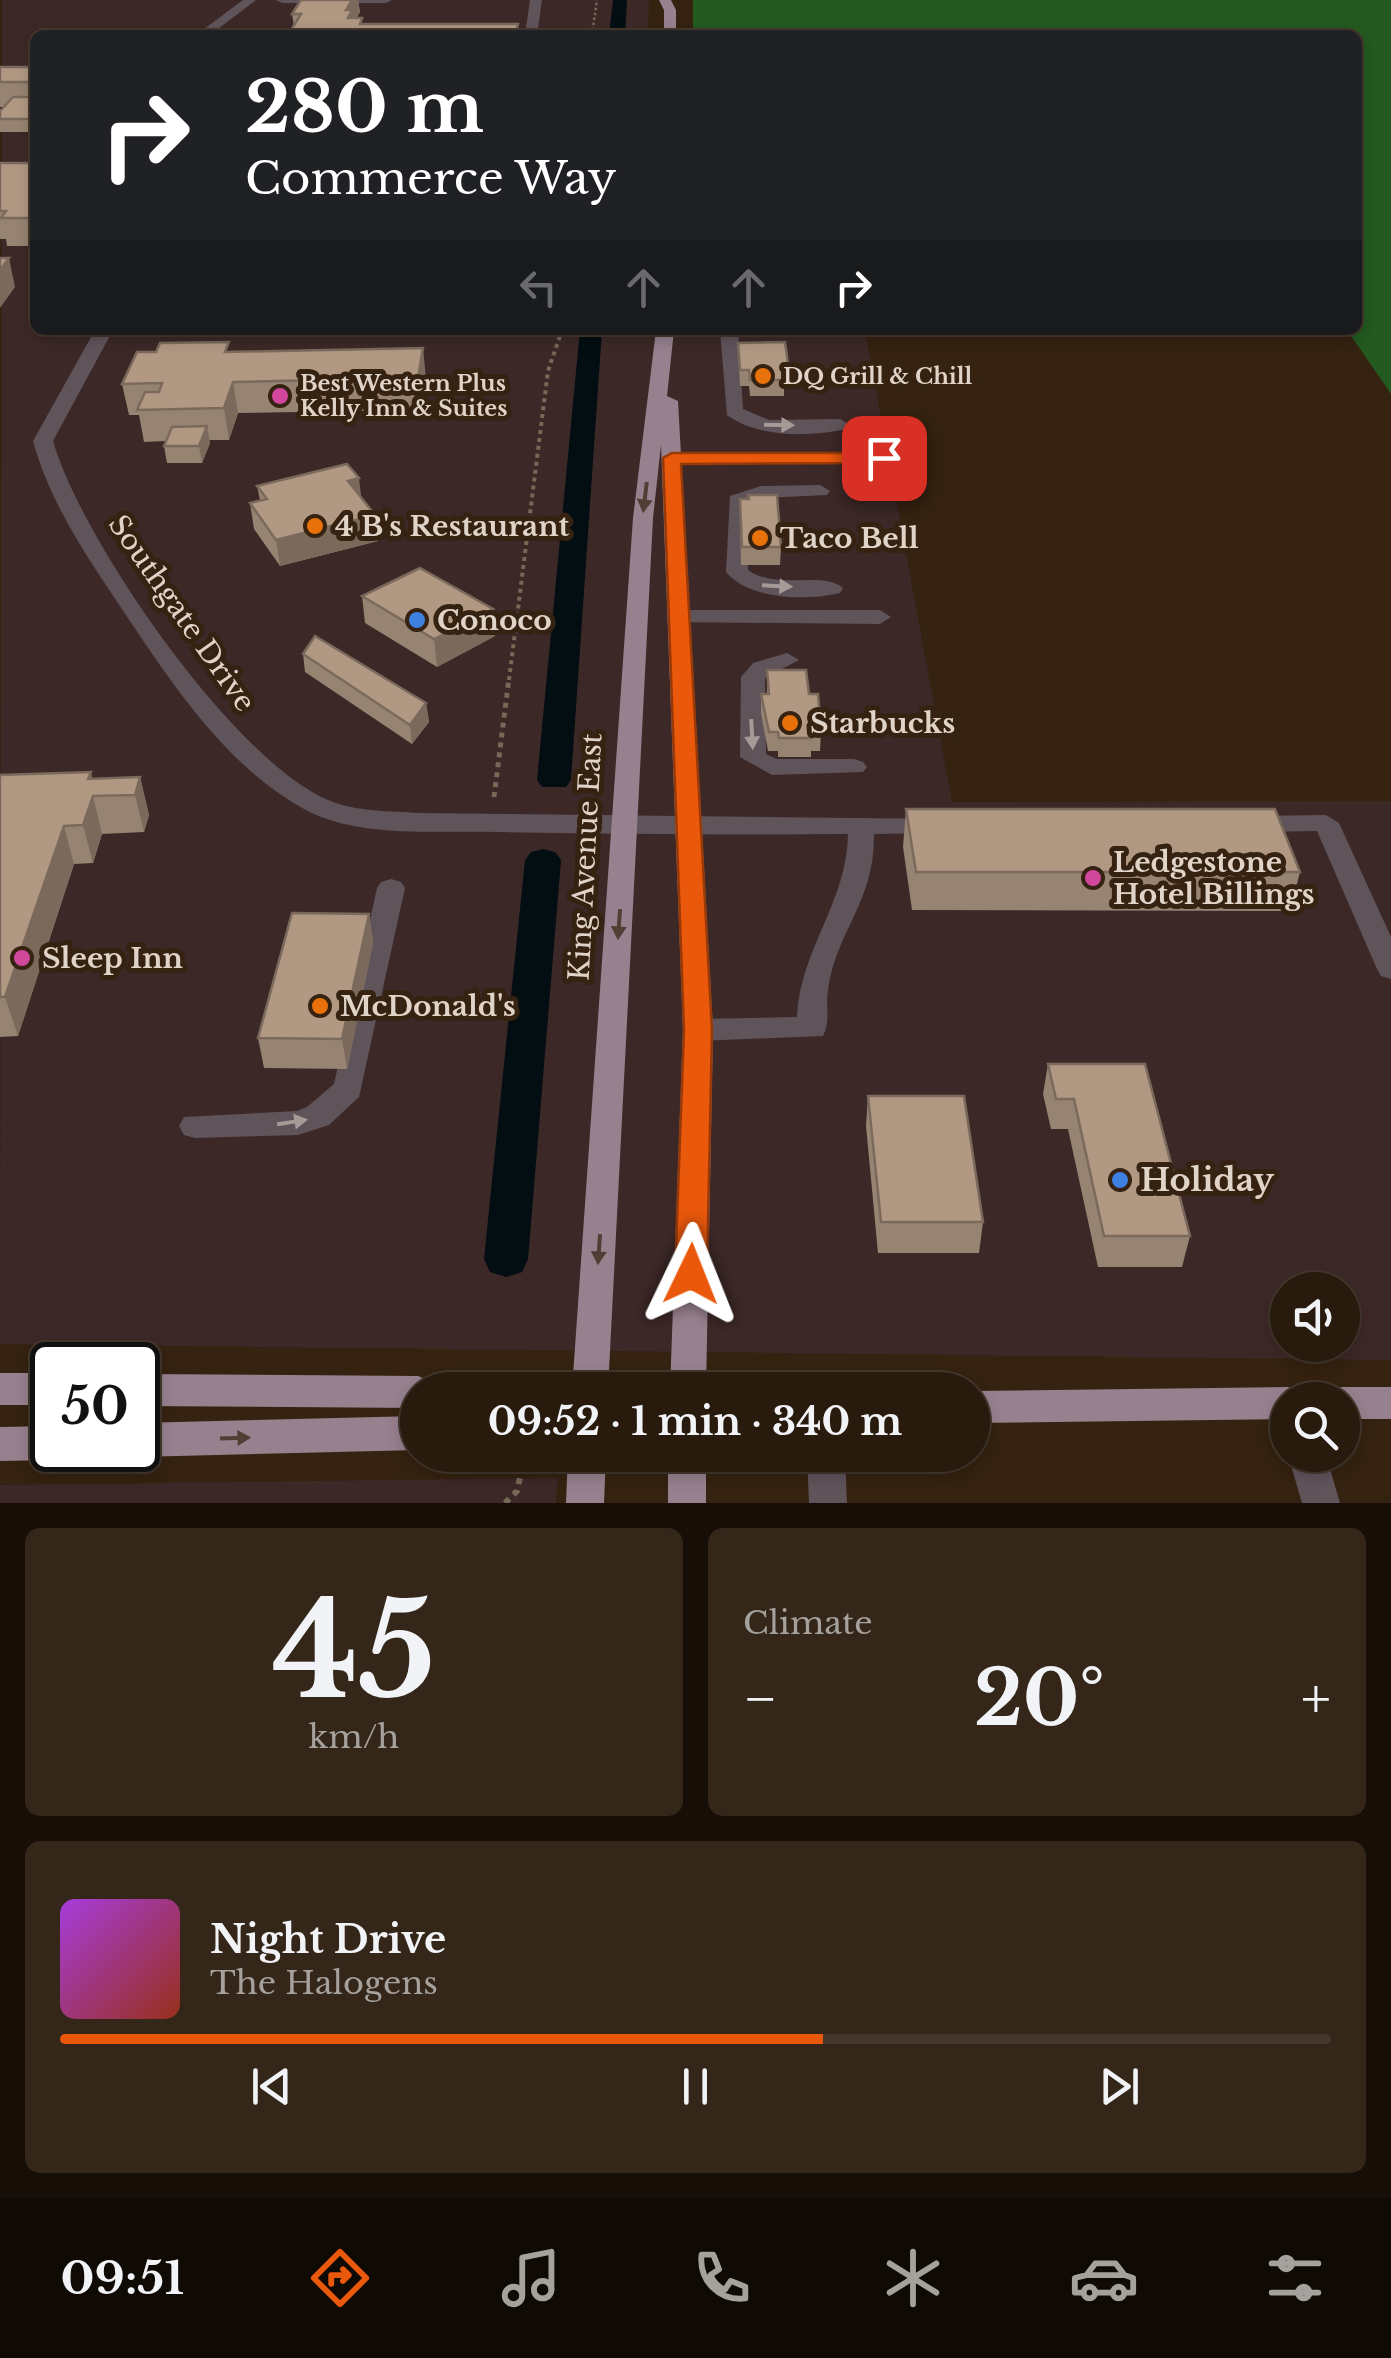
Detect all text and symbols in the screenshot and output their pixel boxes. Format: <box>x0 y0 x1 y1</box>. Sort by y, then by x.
text: 280 m <box>245 64 484 151</box>
icon: right <box>80 70 210 200</box>
text: Commerce Way <box>245 150 617 206</box>
icon: left <box>511 260 566 315</box>
icon: ahead <box>616 260 671 315</box>
icon: ahead <box>721 260 776 315</box>
icon: right <box>826 260 881 315</box>
place label: DQ Grill & Chill <box>783 363 973 390</box>
marker: DQ Grill & Chill <box>752 365 774 387</box>
place label: Best Western Plus Kelly Inn & Suites <box>300 370 507 422</box>
marker: Best Western Plus Kelly Inn & Suites <box>269 385 291 407</box>
pin <box>842 416 927 501</box>
one-way arrow <box>764 417 796 433</box>
icon: arrive <box>857 431 912 486</box>
one-way arrow <box>637 481 653 513</box>
street label: Southgate Drive <box>101 508 262 718</box>
place label: 4 B's Restaurant <box>335 509 570 544</box>
marker: 4 B's Restaurant <box>304 515 326 537</box>
place label: Taco Bell <box>780 521 919 556</box>
marker: Taco Bell <box>749 527 771 549</box>
one-way arrow <box>762 578 793 594</box>
place label: Conoco <box>437 603 552 638</box>
marker: Conoco <box>406 609 428 631</box>
place label: Starbucks <box>810 706 955 741</box>
marker: Starbucks <box>779 712 801 734</box>
one-way arrow <box>744 719 760 751</box>
street label: King Avenue East <box>562 732 609 982</box>
place label: Ledgestone Hotel Billings <box>1113 845 1315 912</box>
marker: Ledgestone Hotel Billings <box>1082 867 1104 889</box>
one-way arrow <box>611 909 627 941</box>
place label: Sleep Inn <box>42 941 183 976</box>
marker: Sleep Inn <box>11 947 33 969</box>
place label: McDonald's <box>340 989 516 1024</box>
marker: McDonald's <box>309 995 331 1017</box>
one-way arrow <box>277 1114 308 1129</box>
place label: Holiday <box>1140 1160 1274 1200</box>
marker: Holiday <box>1109 1169 1131 1191</box>
position arrow <box>639 1222 743 1326</box>
one-way arrow <box>591 1233 607 1265</box>
map controls <box>1270 1272 1360 1472</box>
button: sound <box>1270 1272 1360 1362</box>
speed limit sign: 50 <box>30 1342 160 1472</box>
button: search <box>1270 1382 1360 1472</box>
text: 09:52 · 1 min · 340 m <box>488 1398 902 1445</box>
one-way arrow <box>219 1429 251 1445</box>
text: 45 <box>272 1571 436 1732</box>
text: Climate <box>743 1603 872 1643</box>
text: 20° <box>974 1652 1105 1745</box>
text: − <box>743 1665 778 1733</box>
text: + <box>1301 1665 1331 1733</box>
text: km/h <box>309 1717 399 1757</box>
text: Night Drive <box>210 1916 446 1963</box>
text: The Halogens <box>210 1963 438 2003</box>
icon: previous <box>244 2059 299 2114</box>
icon: pause <box>668 2059 723 2114</box>
icon: next <box>1092 2059 1147 2114</box>
icon: directions <box>305 2243 375 2313</box>
icon: music <box>496 2243 566 2313</box>
icon: phone <box>687 2243 757 2313</box>
icon: climate <box>878 2243 948 2313</box>
icon: car <box>1069 2243 1139 2313</box>
icon: filters <box>1260 2243 1330 2313</box>
text: 09:51 <box>61 2250 184 2306</box>

